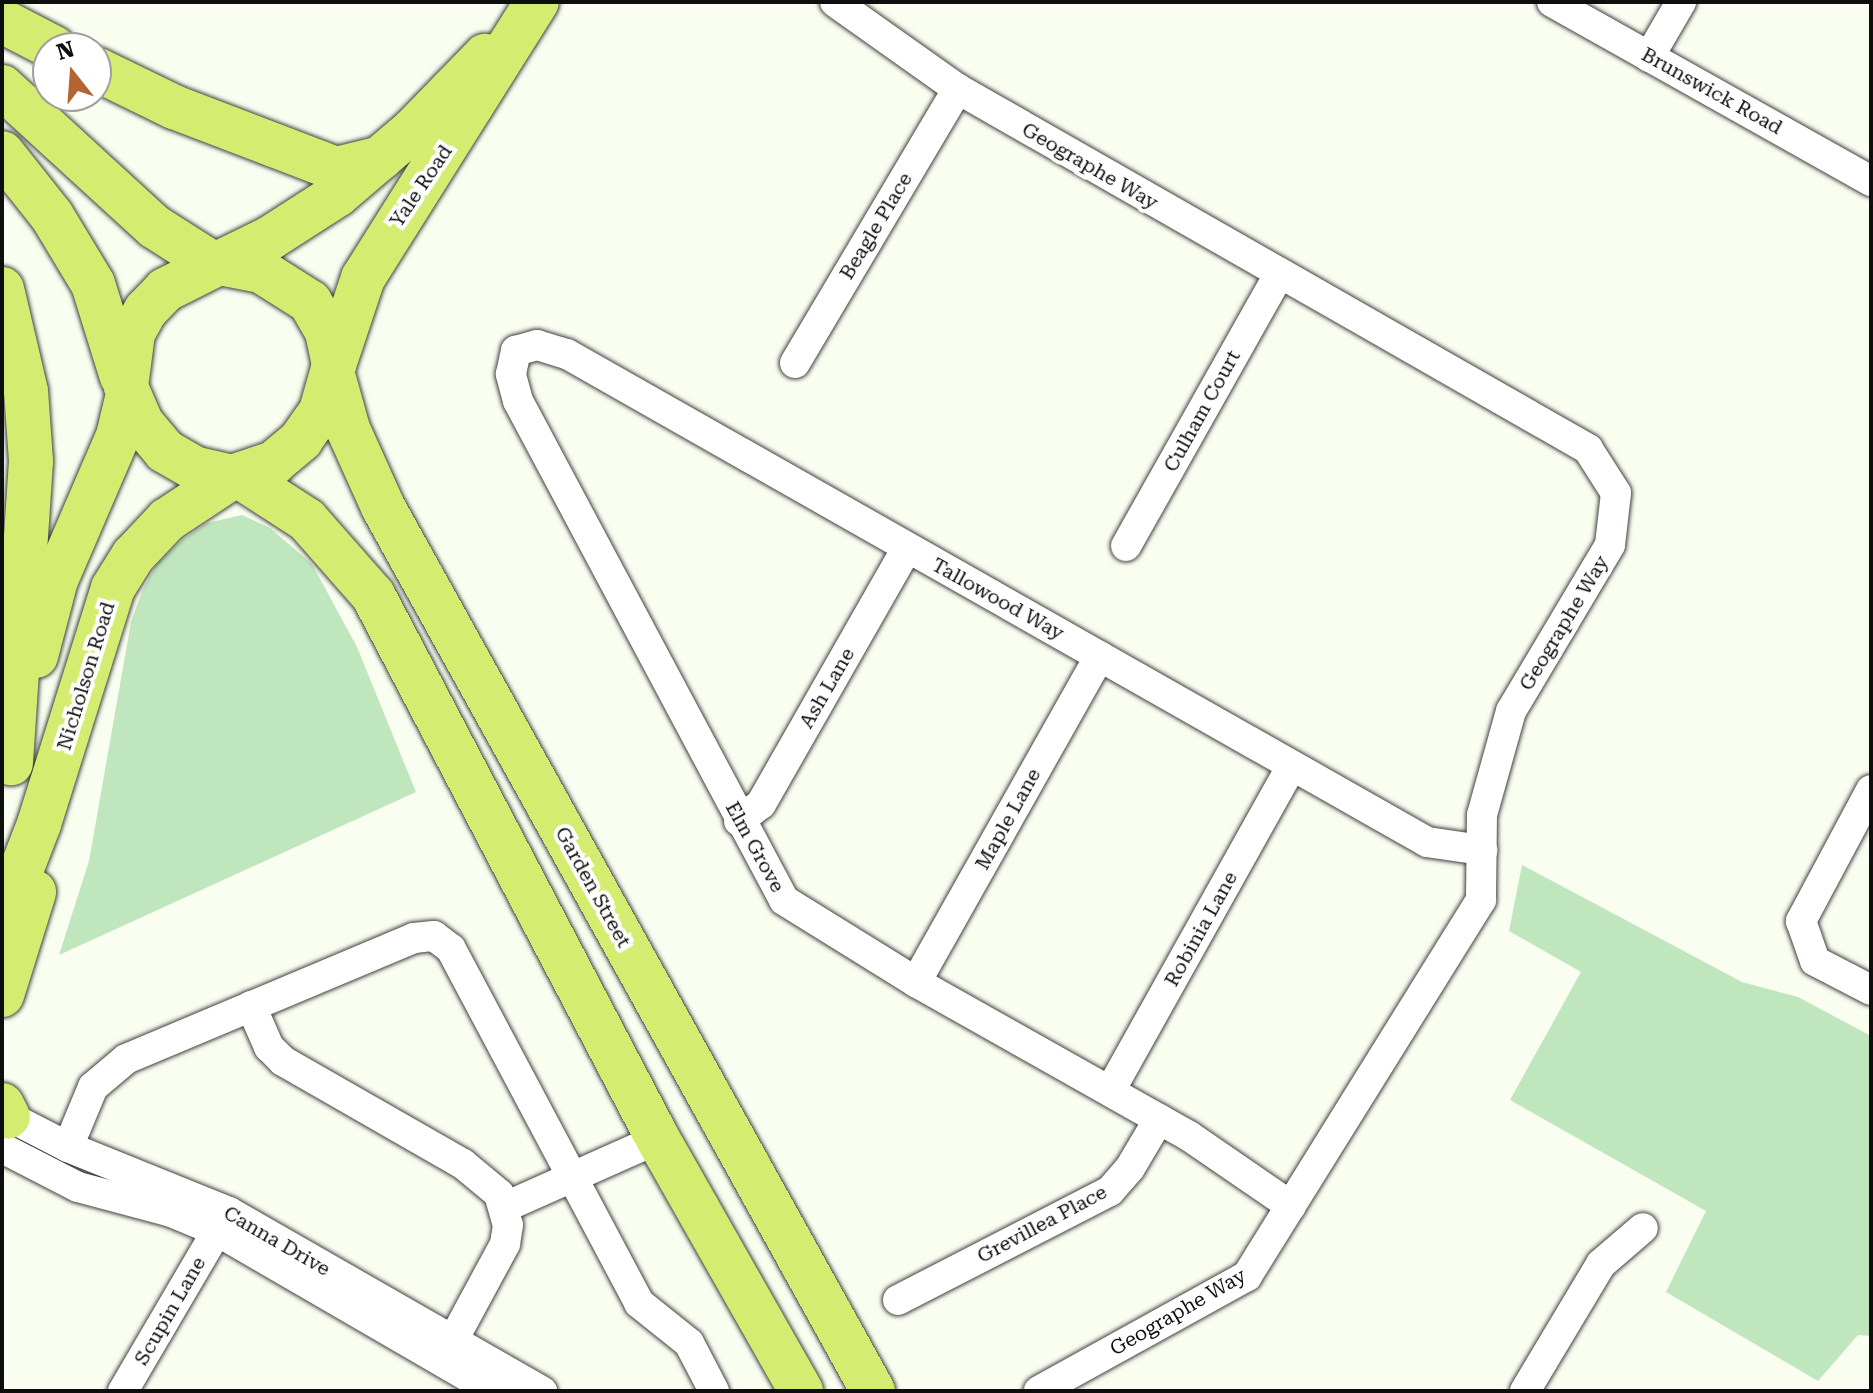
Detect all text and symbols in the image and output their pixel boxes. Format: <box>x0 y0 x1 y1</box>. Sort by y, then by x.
north arrow <box>32 32 112 112</box>
text: N <box>54 36 77 65</box>
street label: Brunswick Road <box>1637 42 1787 140</box>
street label: Geographe Way <box>1018 117 1162 215</box>
street label: Yale Road <box>385 140 457 232</box>
street label: Beagle Place <box>835 168 917 284</box>
street label: Culham Court <box>1159 346 1245 476</box>
street label: Geographe Way <box>1514 551 1614 695</box>
street label: Tallowood Way <box>928 553 1068 645</box>
street label: Nicholson Road <box>52 599 120 753</box>
street label: Ash Lane <box>794 643 860 733</box>
street label: Maple Lane <box>970 764 1046 874</box>
street label: Elm Grove <box>720 797 790 897</box>
street label: Garden Street <box>550 823 636 951</box>
street label: Robinia Lane <box>1160 867 1242 991</box>
street label: Grevillea Place <box>973 1180 1111 1268</box>
street label: Canna Drive <box>219 1201 335 1281</box>
street label: Scupin Lane <box>129 1253 211 1369</box>
street label: Geographe Way <box>1106 1263 1250 1361</box>

